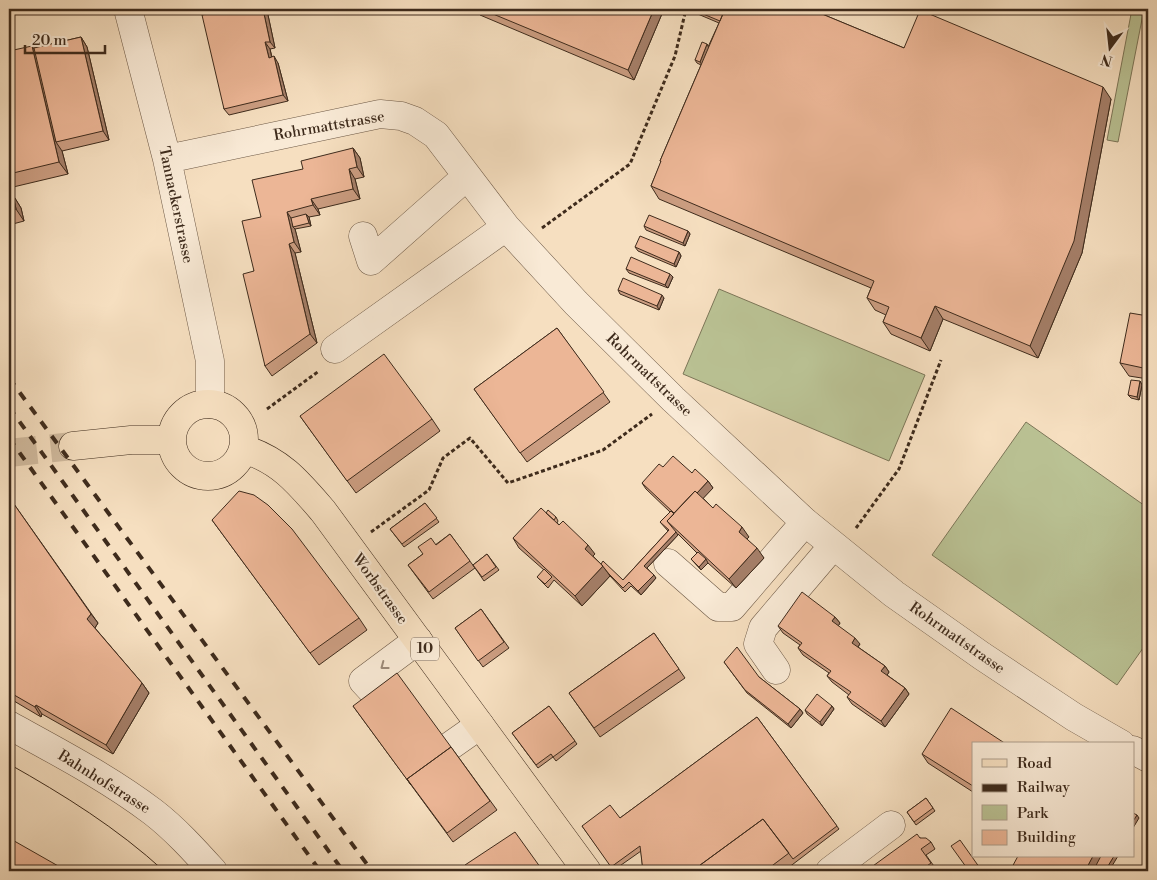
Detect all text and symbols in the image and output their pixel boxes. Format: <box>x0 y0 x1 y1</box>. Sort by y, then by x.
scale bar <box>25 22 105 54</box>
north arrow <box>1084 22 1134 72</box>
text: 20 m <box>32 31 67 50</box>
text: N <box>1099 49 1115 70</box>
street label: Rohrmattstrasse <box>272 107 386 145</box>
street label: Tannackerstrasse <box>154 145 198 265</box>
street label: Rohrmattstrasse <box>602 329 696 421</box>
street label: Worbstrasse <box>347 549 412 628</box>
street label: Rohrmattstrasse <box>905 598 1009 678</box>
road number: 10 <box>411 638 439 661</box>
one-way arrow <box>380 660 390 669</box>
legend <box>972 742 1134 858</box>
street label: Bahnhofstrasse <box>53 745 154 818</box>
text: Road <box>1017 754 1052 773</box>
text: Railway <box>1017 778 1071 797</box>
text: Park <box>1017 804 1049 823</box>
text: Building <box>1016 828 1076 847</box>

